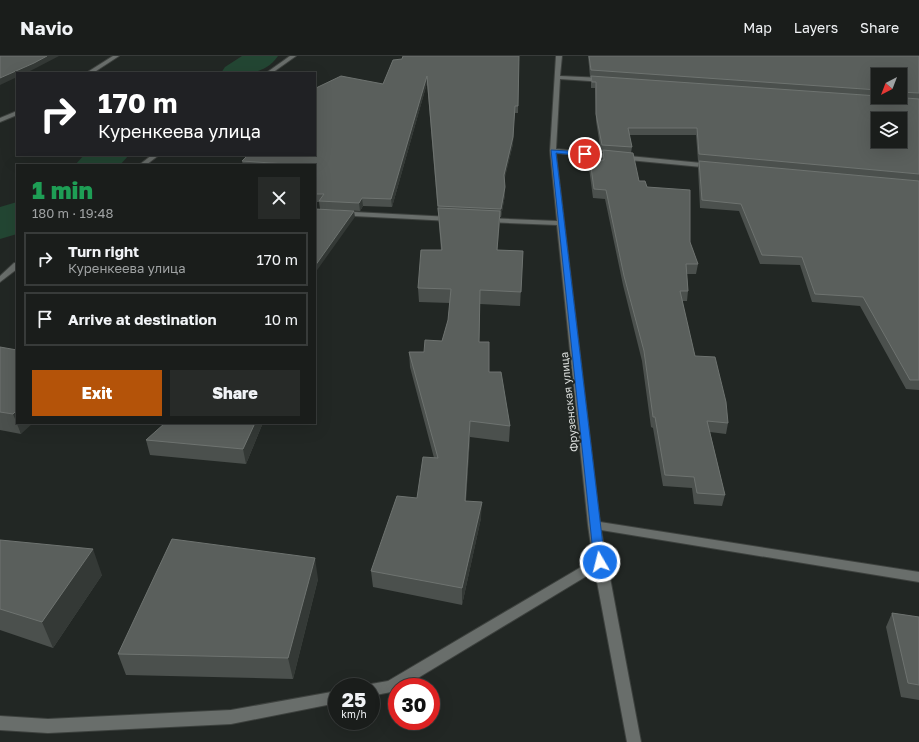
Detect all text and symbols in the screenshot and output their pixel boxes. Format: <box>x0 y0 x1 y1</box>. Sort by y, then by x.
text: Navio <box>20 16 73 39</box>
text: Map <box>743 19 772 36</box>
text: Layers <box>794 19 838 36</box>
text: Share <box>860 19 899 36</box>
north arrow <box>871 68 907 104</box>
map controls <box>871 68 907 148</box>
text: 170 m <box>98 86 177 119</box>
icon: right <box>32 88 84 140</box>
button: layers <box>871 112 907 148</box>
text: Куренкеева улица <box>98 120 261 142</box>
pin <box>568 137 602 171</box>
icon: arrive <box>574 143 596 165</box>
text: 1 min <box>32 175 93 204</box>
button: close <box>258 177 300 219</box>
text: 180 m · 19:48 <box>32 205 113 221</box>
text: Turn right <box>68 242 139 260</box>
icon: right <box>34 248 56 270</box>
text: 170 m <box>256 250 298 268</box>
text: Куренкеева улица <box>68 260 186 276</box>
icon: arrive <box>34 308 56 330</box>
text: Arrive at destination <box>68 310 217 328</box>
text: 10 m <box>264 310 298 328</box>
street label: Фрузенская улица <box>557 351 580 453</box>
button: Exit <box>32 370 162 416</box>
button: Share <box>170 370 300 416</box>
position arrow <box>579 541 621 583</box>
speed limit sign: 30 <box>388 678 440 730</box>
text: 25 <box>342 687 366 711</box>
text: km/h <box>341 708 367 720</box>

